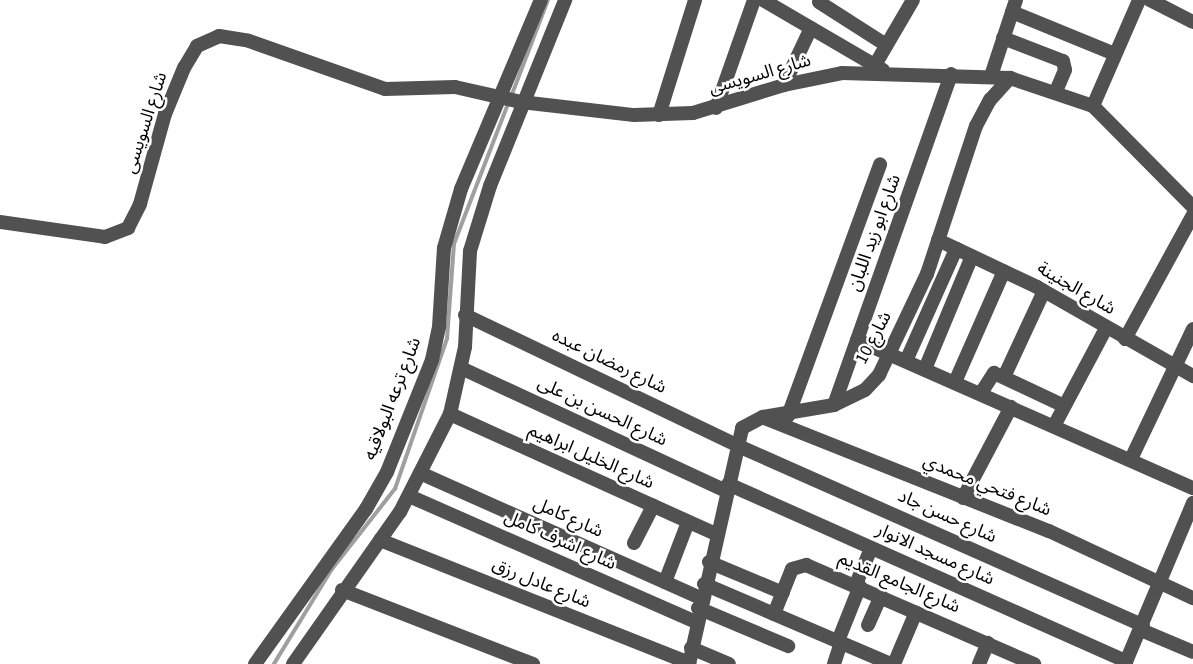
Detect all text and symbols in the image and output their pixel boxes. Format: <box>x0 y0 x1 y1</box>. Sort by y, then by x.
street label: شارع السويسى <box>706 50 814 100</box>
street label: شارع السويسى <box>119 70 173 176</box>
street label: شارع ابو زيد اللبان <box>844 172 906 294</box>
street label: شارع الجنينة <box>1033 258 1119 320</box>
street label: شارع 10 <box>851 308 897 368</box>
street label: شارع رمضان عبده <box>548 325 670 399</box>
street label: شارع ترعه البولاقيه <box>360 335 426 463</box>
street label: شارع الحسن بن على <box>534 373 670 451</box>
street label: شارع الخليل ابراهيم <box>525 420 657 494</box>
street label: شارع فتحي محمدي <box>920 450 1054 522</box>
street label: شارع حسن جاد <box>894 486 1000 548</box>
street label: شارع كامل <box>530 493 606 543</box>
street label: شارع اشرف كامل <box>501 507 619 575</box>
street label: شارع مسجد الانوار <box>873 519 997 591</box>
street label: شارع الجامع القديم <box>835 548 963 618</box>
street label: شارع عادل رزق <box>489 554 593 614</box>

